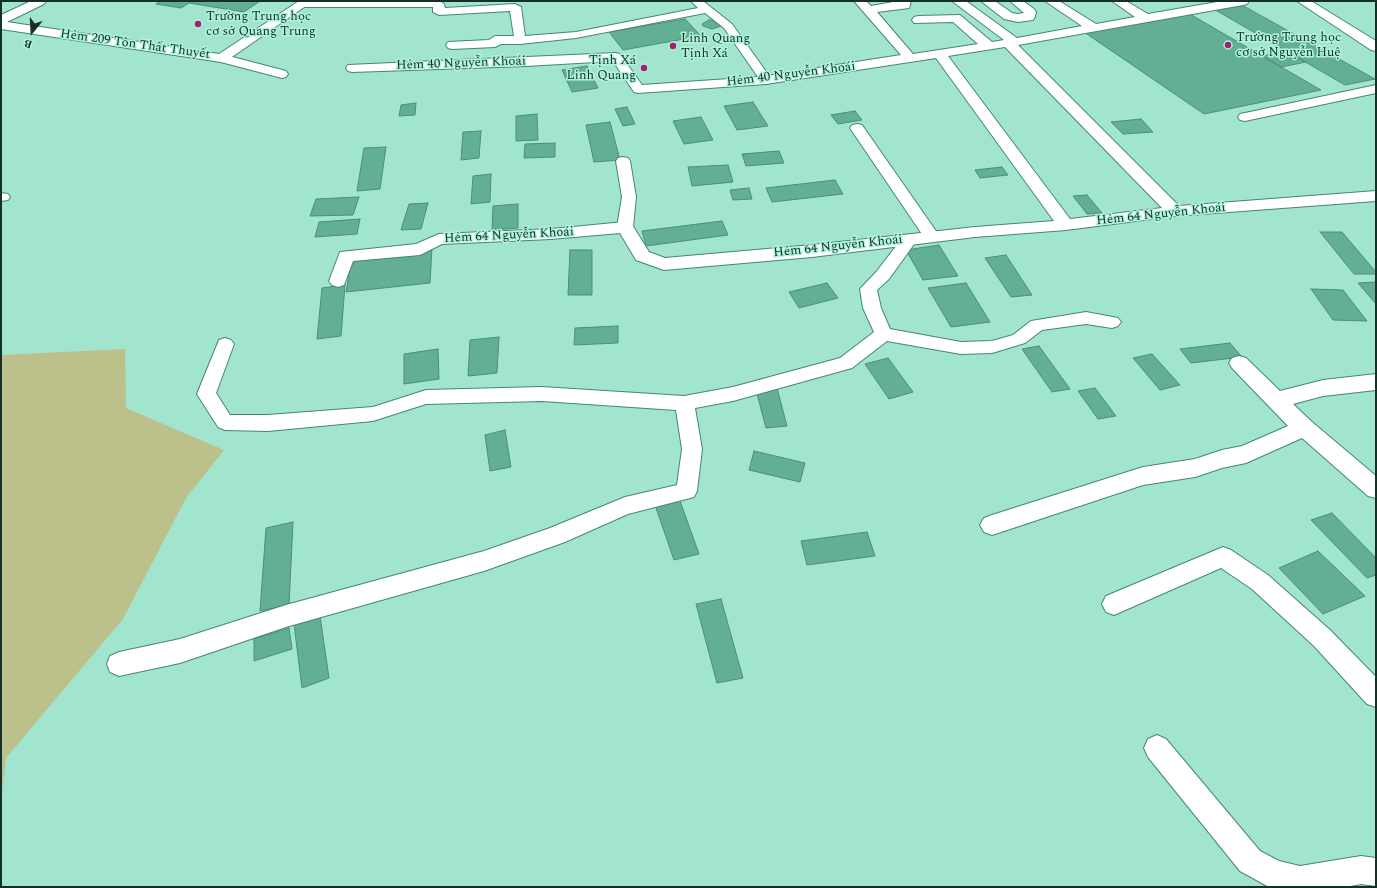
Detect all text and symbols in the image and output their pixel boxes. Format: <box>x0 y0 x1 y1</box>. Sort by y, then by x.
place label: Trường Trung học cơ sở Quang Trung <box>206 9 316 40</box>
north arrow <box>12 12 52 52</box>
marker: Trường Trung học cơ sở Quang Trung <box>193 19 203 29</box>
street label: Hẻm 209 Tôn Thất Thuyết <box>59 27 211 63</box>
place label: Trường Trung học cơ sở Nguyễn Huệ <box>1236 30 1341 61</box>
place label: Linh Quang Tịnh Xá <box>681 31 750 62</box>
text: B <box>22 35 34 53</box>
marker: Trường Trung học cơ sở Nguyễn Huệ <box>1223 40 1233 50</box>
marker: Linh Quang Tịnh Xá <box>668 41 678 51</box>
place label: Tịnh Xá Linh Quang <box>567 53 636 84</box>
street label: Hẻm 40 Nguyễn Khoái <box>396 54 526 74</box>
street label: Hẻm 40 Nguyễn Khoái <box>726 59 856 91</box>
marker: Tịnh Xá Linh Quang <box>639 63 649 73</box>
street label: Hẻm 64 Nguyễn Khoái <box>1096 200 1226 230</box>
street label: Hẻm 64 Nguyễn Khoái <box>444 225 574 247</box>
street label: Hẻm 64 Nguyễn Khoái <box>773 232 903 262</box>

